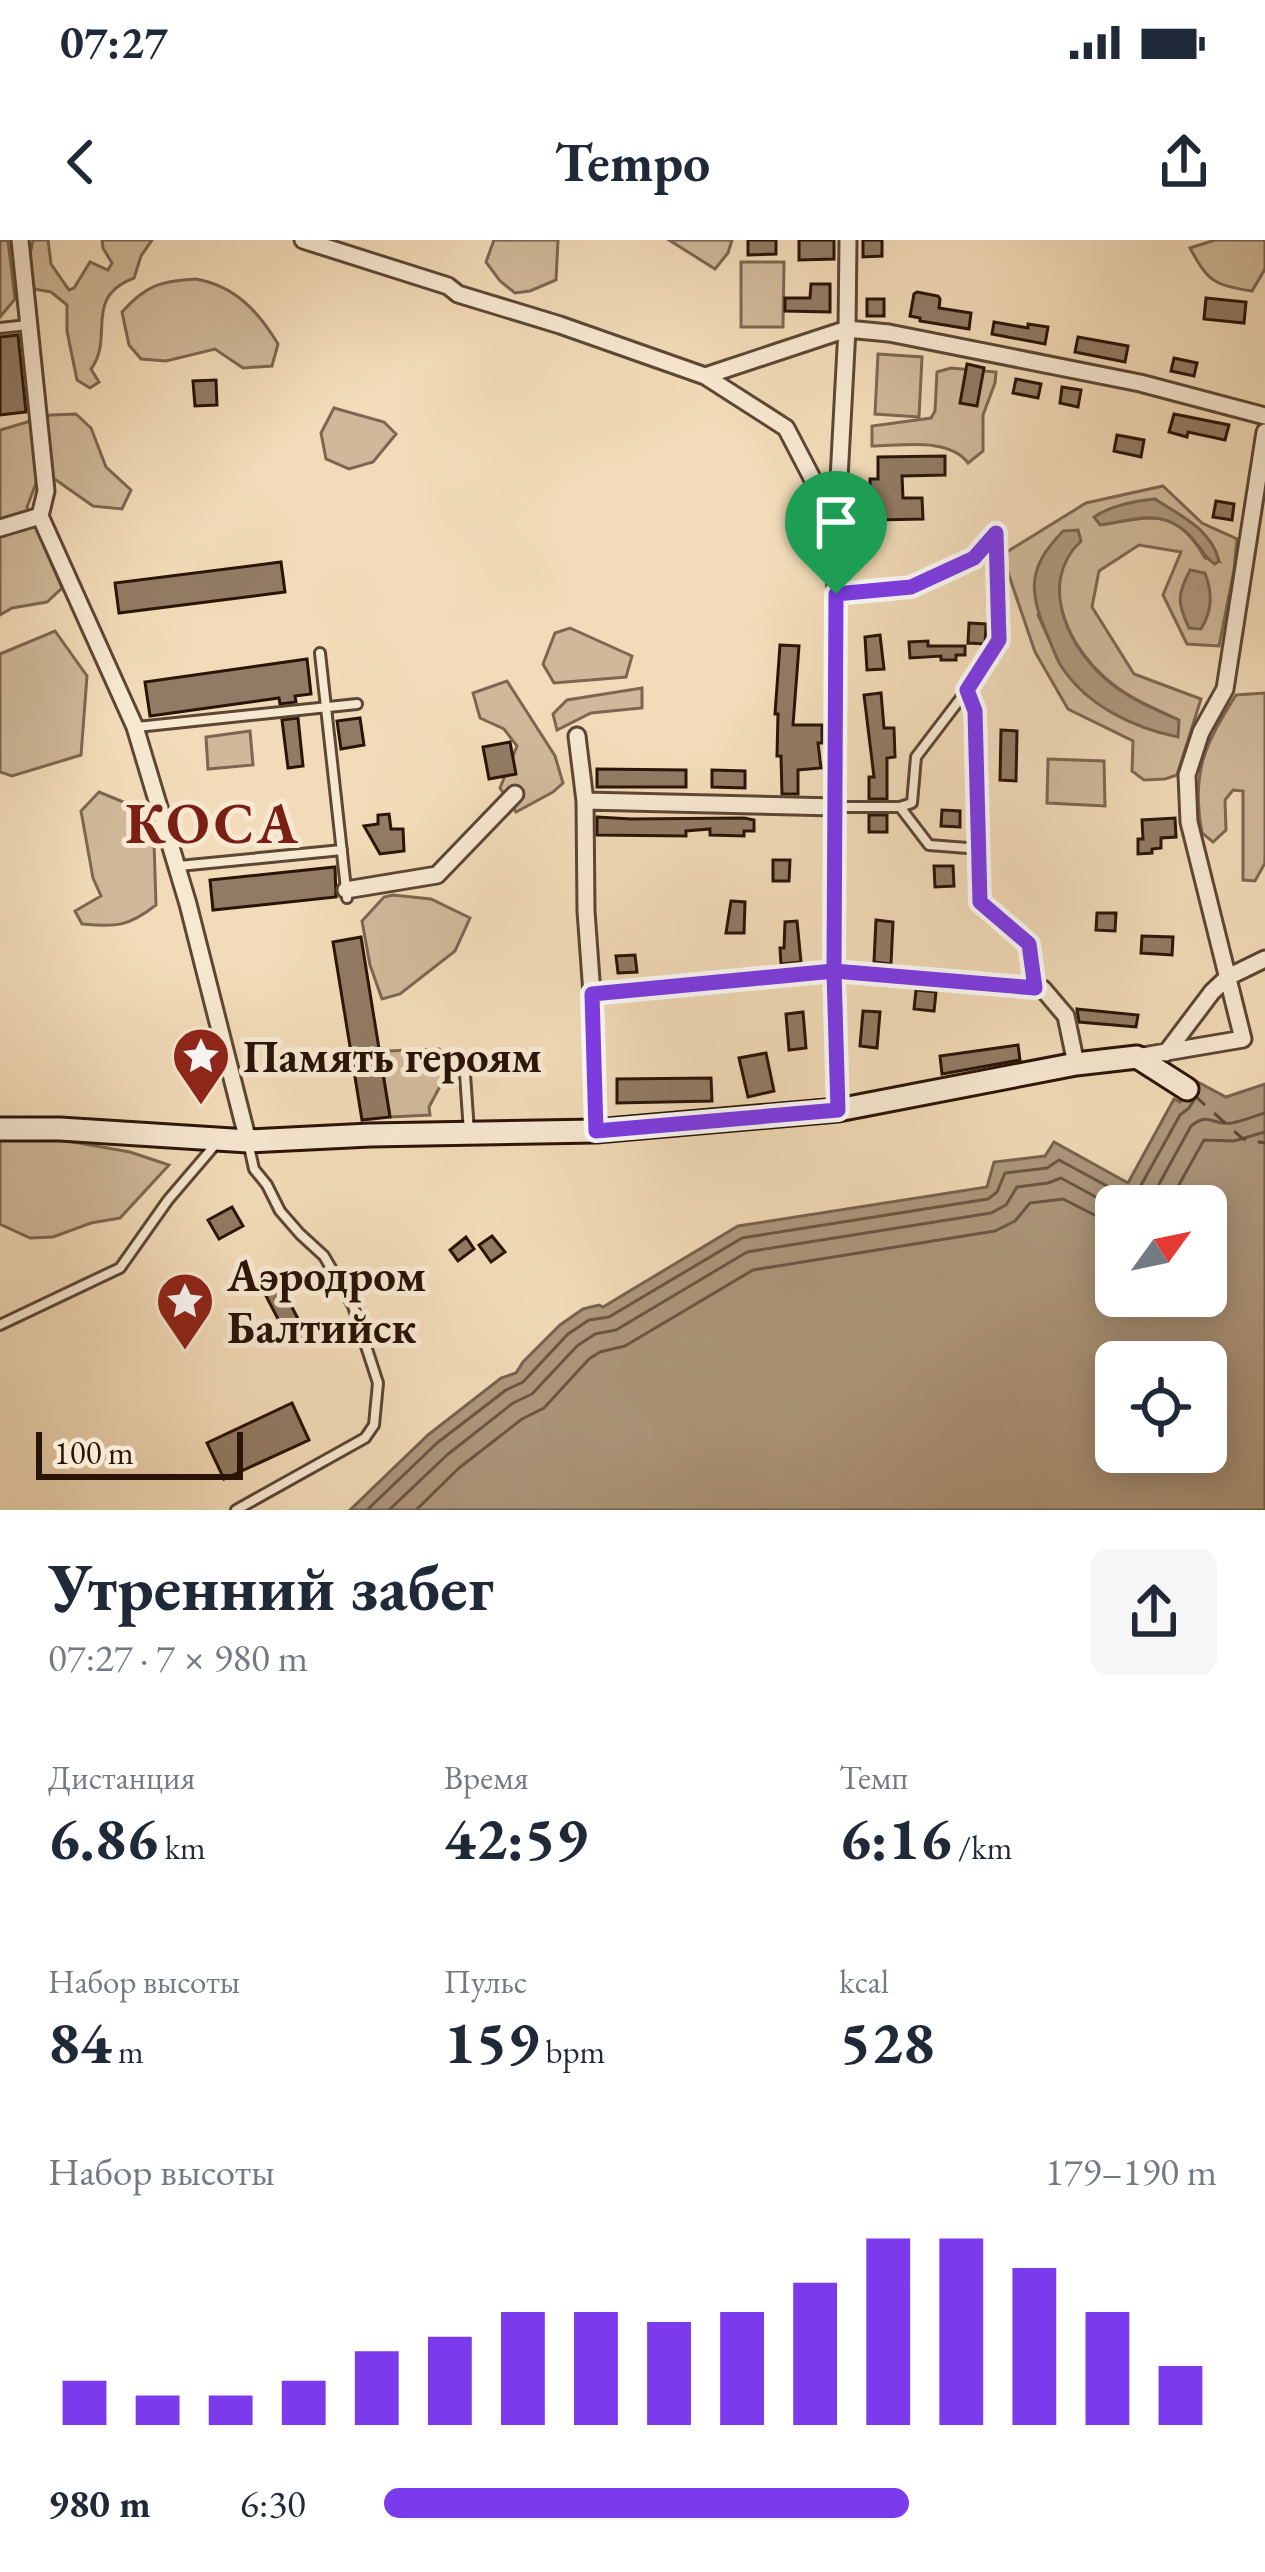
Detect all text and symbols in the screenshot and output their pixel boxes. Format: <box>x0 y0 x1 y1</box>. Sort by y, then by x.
text: 07:27 <box>60 13 168 71</box>
text: Tempo <box>555 127 710 197</box>
icon: back <box>48 129 114 195</box>
icon: share <box>1151 129 1217 195</box>
pin <box>785 471 887 594</box>
icon: arrive <box>803 489 869 555</box>
district label: КОСА <box>125 786 301 860</box>
place icon: Память героям <box>170 1025 232 1107</box>
place label: Память героям <box>243 1027 542 1085</box>
north arrow <box>1095 1185 1227 1317</box>
map controls <box>1095 1185 1227 1473</box>
place label: Аэродром Балтийск <box>226 1246 426 1356</box>
place icon: Аэродром Балтийск <box>154 1270 216 1352</box>
button: locate <box>1095 1341 1227 1473</box>
scale bar <box>36 1426 243 1479</box>
text: 100 m <box>54 1431 134 1474</box>
text: Утренний забег <box>48 1544 494 1630</box>
button: share <box>1091 1549 1217 1675</box>
text: 07:27 · 7 × 980 m <box>48 1632 308 1683</box>
text: Дистанция <box>48 1756 195 1799</box>
text: Время <box>444 1756 528 1799</box>
text: Темп <box>839 1756 908 1799</box>
text: 6.86 <box>48 1799 158 1877</box>
text: 42:59 <box>444 1799 588 1877</box>
text: 6:16 <box>839 1799 951 1877</box>
text: km <box>158 1826 206 1869</box>
text: /km <box>951 1826 1012 1869</box>
text: Набор высоты <box>48 1960 240 2003</box>
text: Пульс <box>444 1960 527 2003</box>
text: kcal <box>839 1960 889 2003</box>
text: 84 <box>48 2003 111 2081</box>
text: 159 <box>444 2003 539 2081</box>
text: 528 <box>839 2003 935 2081</box>
text: m <box>111 2030 144 2073</box>
text: bpm <box>539 2030 605 2073</box>
text: Набор высоты <box>48 2146 275 2197</box>
text: 179–190 m <box>1045 2146 1217 2197</box>
text: 980 m <box>48 2478 151 2529</box>
text: 6:30 <box>240 2478 306 2529</box>

